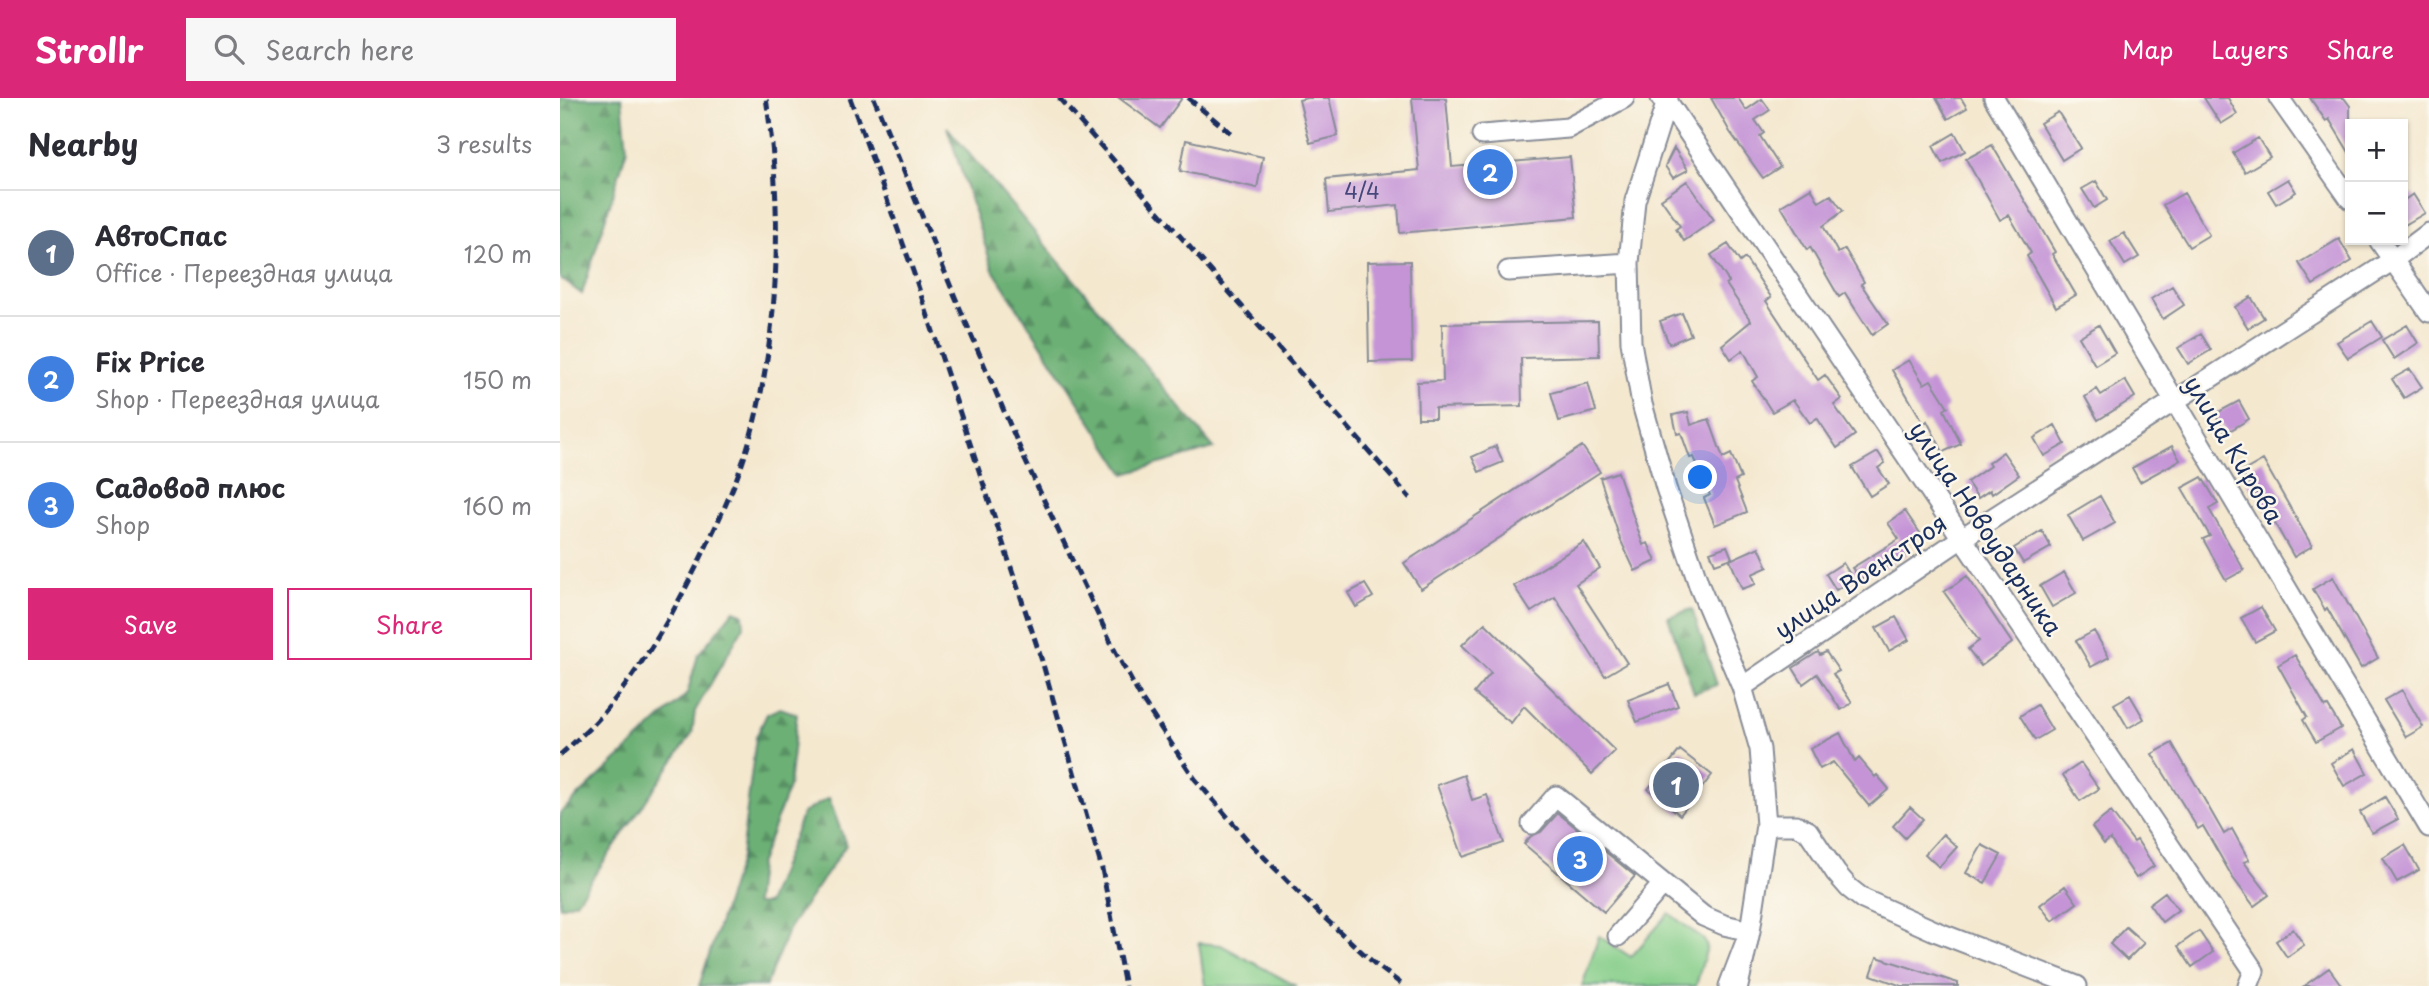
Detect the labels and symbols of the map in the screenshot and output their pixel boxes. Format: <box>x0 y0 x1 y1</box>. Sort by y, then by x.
pin: 2 <box>1467 146 1513 198</box>
house number: 4/4 <box>1344 174 1380 206</box>
street label: улица Кирова <box>2176 368 2293 530</box>
street label: улица Новоударника <box>1901 413 2072 642</box>
your location <box>1683 460 1717 494</box>
street label: улица Военстроя <box>1766 504 1953 647</box>
pin: 1 <box>1653 759 1699 811</box>
pin: 3 <box>1557 833 1603 885</box>

